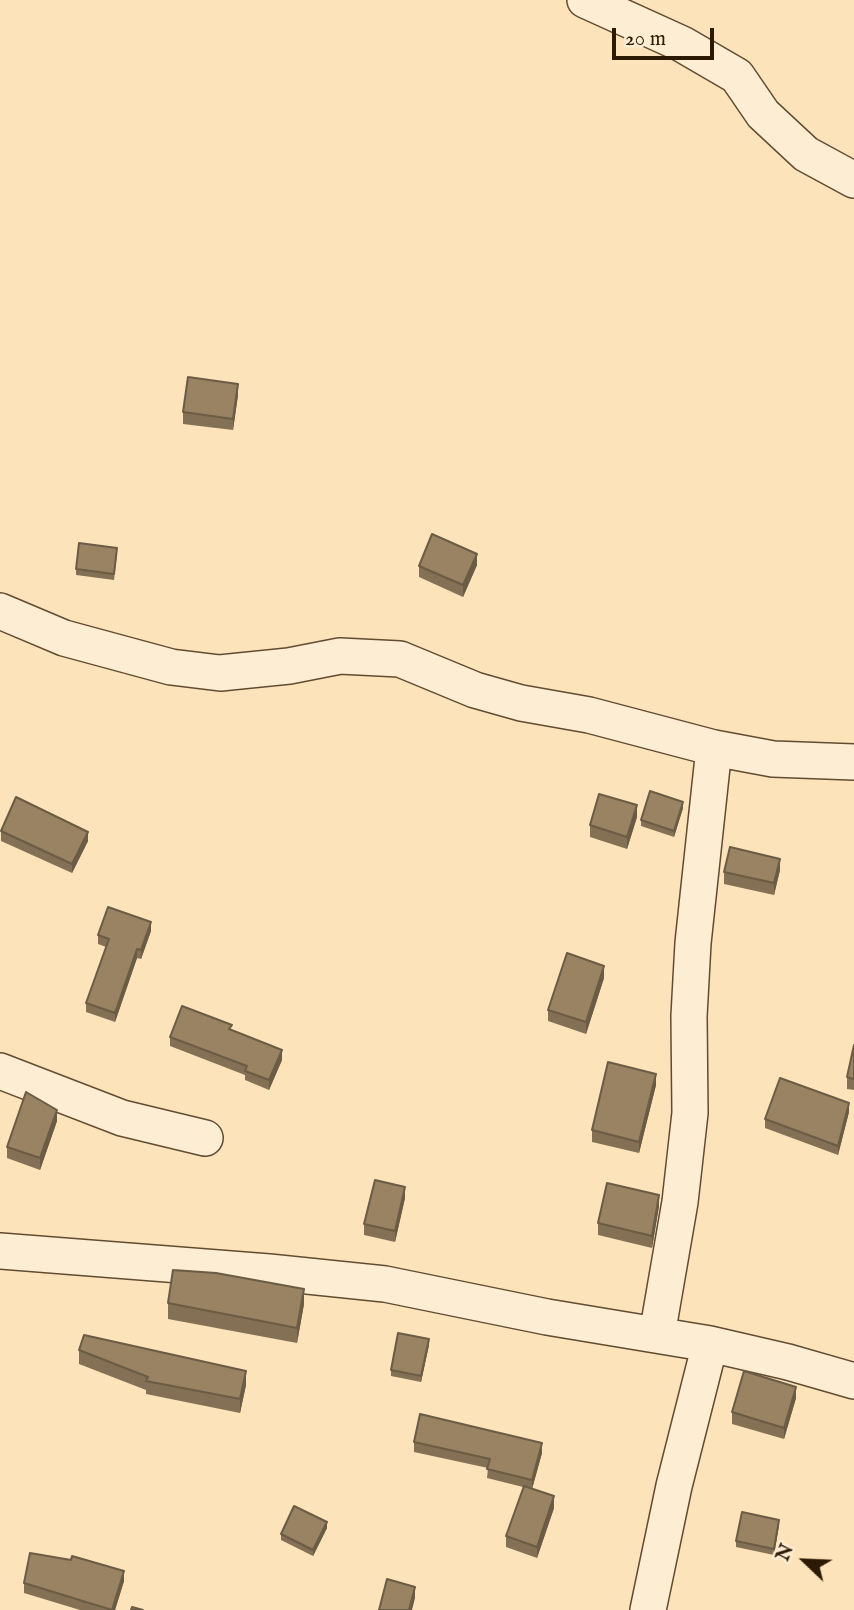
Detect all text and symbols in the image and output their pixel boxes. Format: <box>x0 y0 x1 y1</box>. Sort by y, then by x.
scale bar <box>616 14 718 58</box>
text: 20 m <box>625 26 666 53</box>
north arrow <box>770 1526 840 1596</box>
text: N <box>771 1541 800 1565</box>

